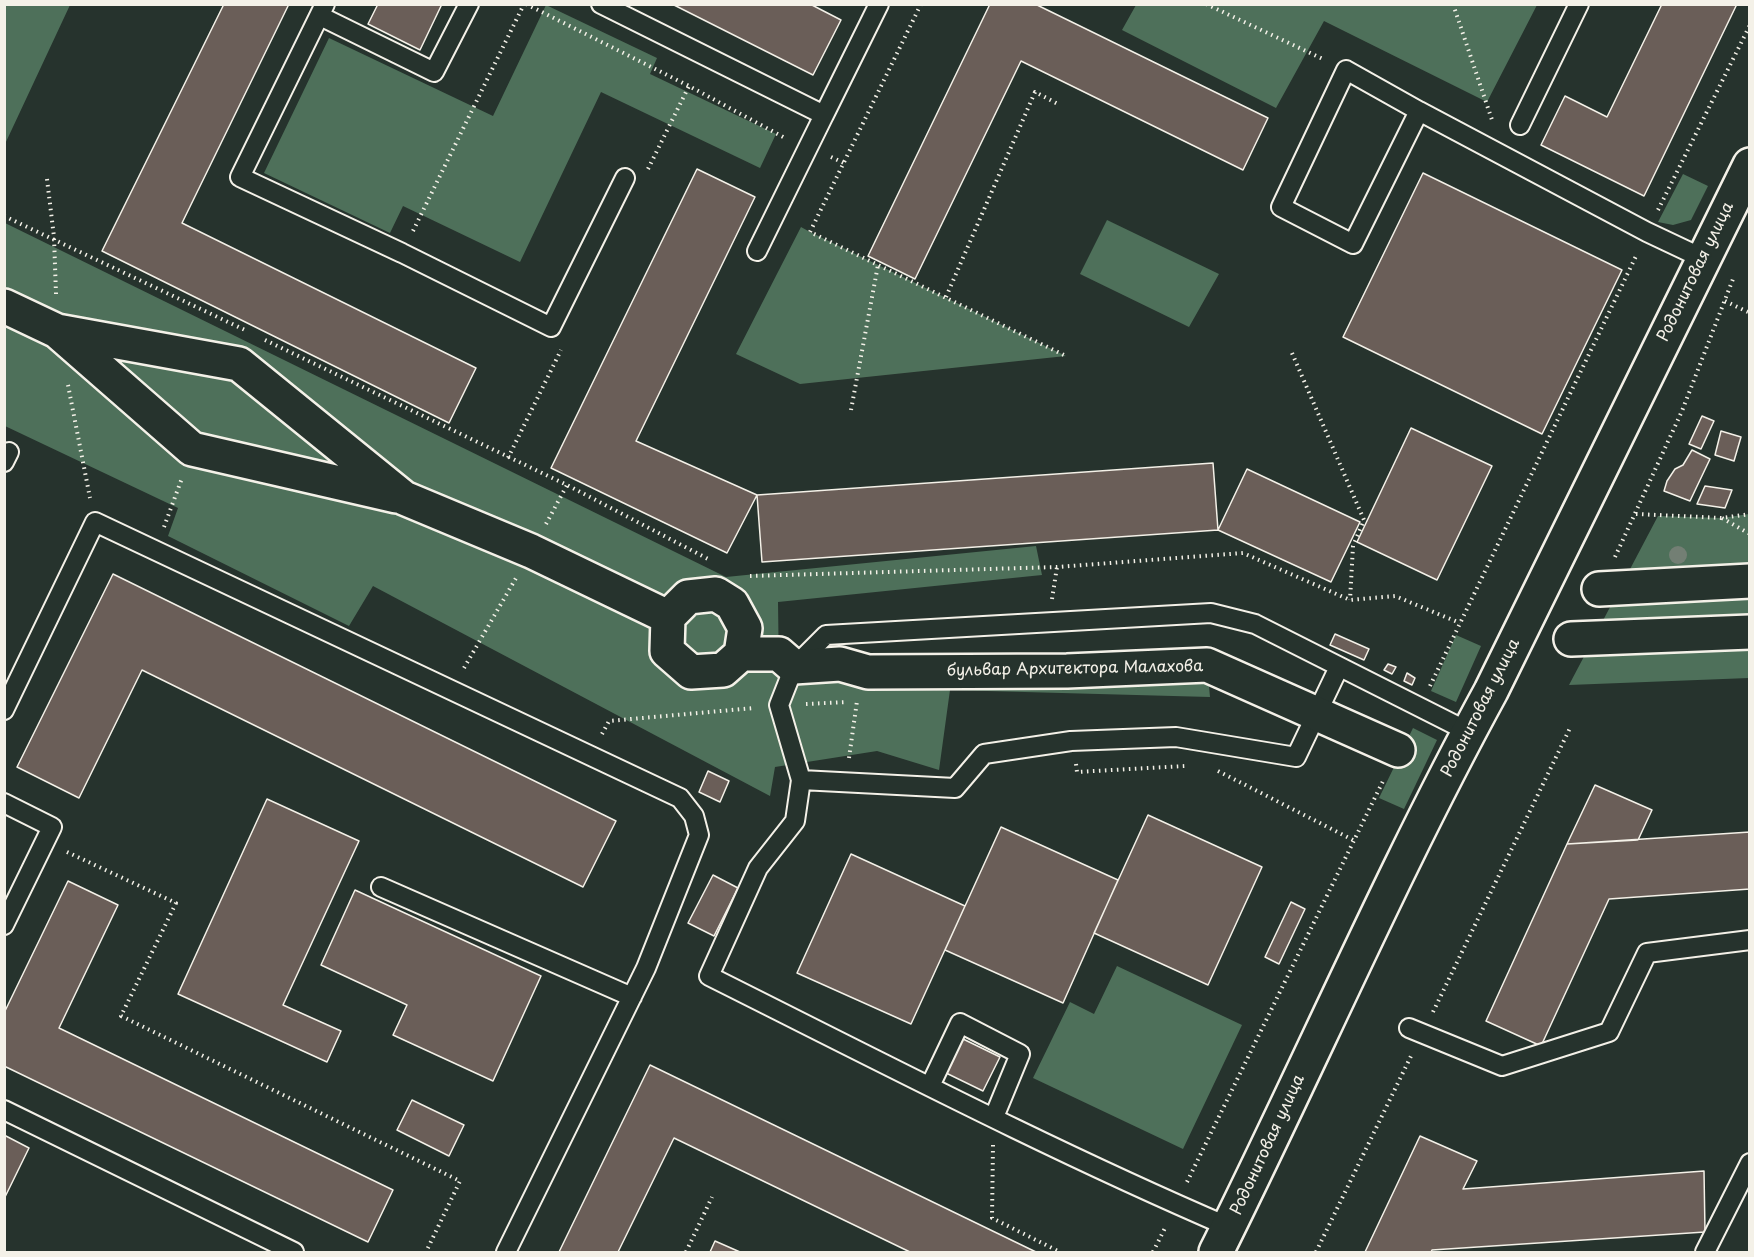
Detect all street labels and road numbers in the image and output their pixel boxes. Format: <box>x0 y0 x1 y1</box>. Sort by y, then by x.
street label: Родонитовая улица <box>1654 199 1738 345</box>
street label: Родонитовая улица <box>1438 636 1524 780</box>
street label: бульвар Архитектора Малахова <box>947 657 1203 681</box>
street label: Родонитовая улица <box>1227 1072 1309 1218</box>

